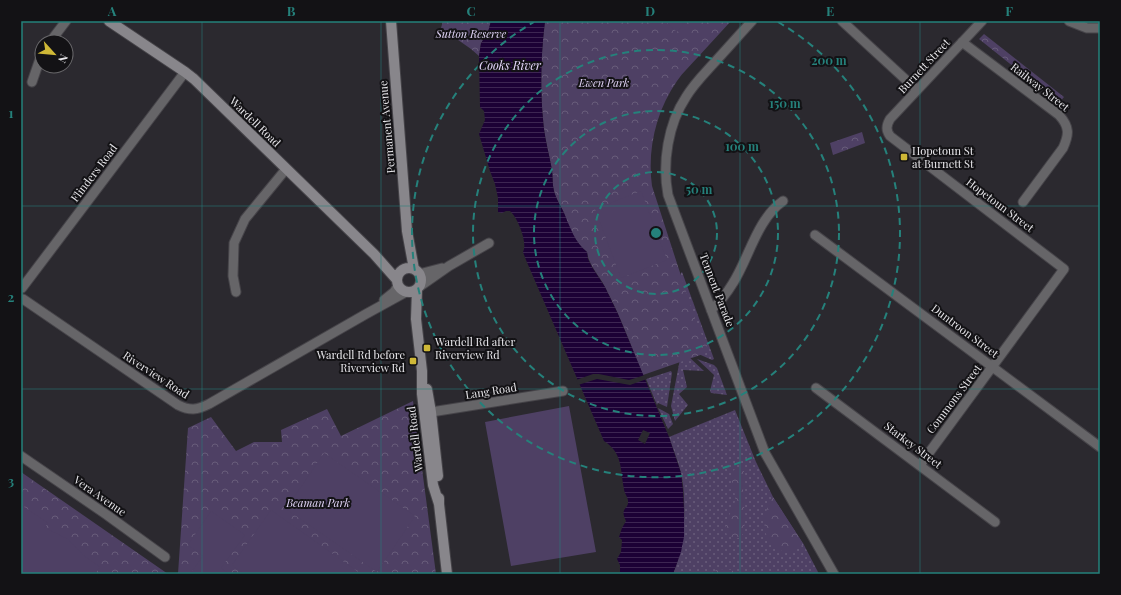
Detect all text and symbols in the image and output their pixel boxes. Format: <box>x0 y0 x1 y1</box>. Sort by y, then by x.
text: A <box>107 2 117 19</box>
text: B <box>287 2 296 19</box>
text: C <box>466 2 476 19</box>
text: D <box>645 2 655 19</box>
text: E <box>826 2 834 19</box>
text: F <box>1005 2 1013 19</box>
park label: Sutton Reserve <box>435 26 507 41</box>
north arrow <box>34 34 74 74</box>
street label: Burnett Street <box>894 35 953 96</box>
text: N <box>55 52 72 66</box>
text: 200 m <box>811 52 847 68</box>
water label: Cooks River <box>479 57 542 73</box>
street label: Railway Street <box>1008 59 1073 114</box>
park label: Ewen Park <box>578 75 630 90</box>
street label: Permanent Avenue <box>375 80 398 174</box>
street label: Wardell Road <box>226 93 285 150</box>
text: 150 m <box>769 95 801 111</box>
text: 1 <box>9 104 14 121</box>
text: 100 m <box>725 138 759 154</box>
street label: Flinders Road <box>67 140 121 205</box>
place label: Hopetoun St at Burnett St <box>912 143 974 171</box>
marker: Hopetoun St at Burnett St <box>899 152 909 162</box>
street label: Hopetoun Street <box>963 174 1037 235</box>
text: 50 m <box>686 181 713 197</box>
centre of rings <box>649 226 663 240</box>
street label: Tennent Parade <box>697 251 739 329</box>
text: 2 <box>8 288 15 305</box>
street label: Duntroon Street <box>929 300 1002 361</box>
place label: Wardell Rd after Riverview Rd <box>434 334 515 362</box>
marker: Wardell Rd after Riverview Rd <box>422 343 432 353</box>
place label: Wardell Rd before Riverview Rd <box>316 347 406 375</box>
street label: Riverview Road <box>120 348 193 402</box>
marker: Wardell Rd before Riverview Rd <box>408 356 418 366</box>
street label: Commons Street <box>923 361 985 436</box>
street label: Lang Road <box>464 379 518 402</box>
street label: Wardell Road <box>403 405 426 474</box>
street label: Starkey Street <box>881 418 945 471</box>
street label: Vera Avenue <box>70 471 130 519</box>
text: 3 <box>8 472 14 489</box>
park label: Beaman Park <box>285 495 350 510</box>

